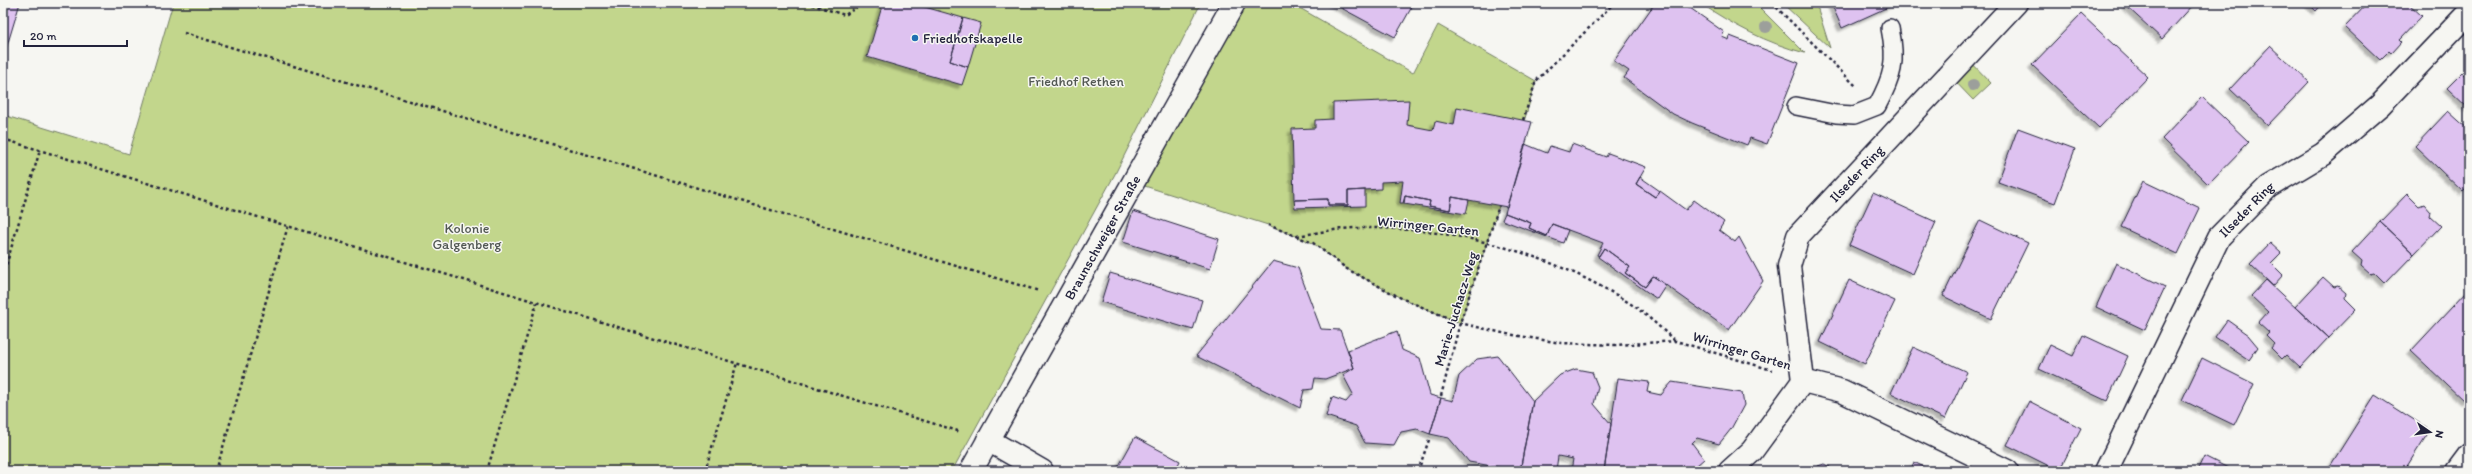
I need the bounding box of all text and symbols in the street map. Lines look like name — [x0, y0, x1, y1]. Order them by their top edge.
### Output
scale bar — [24, 22, 127, 48]
text: 20 m — [30, 29, 57, 43]
place label: Friedhofskapelle — [923, 30, 1023, 47]
marker: Friedhofskapelle — [910, 33, 920, 43]
park label: Friedhof Rethen — [1028, 73, 1124, 90]
street label: Ilseder Ring — [1826, 141, 1888, 206]
street label: Braunschweiger Straße — [1060, 172, 1144, 303]
street label: Ilseder Ring — [2215, 177, 2277, 241]
street label: Wirringer Garten — [1376, 212, 1480, 240]
park label: Kolonie Galgenberg — [432, 220, 502, 253]
street label: Marie-Juchacz-Weg — [1430, 249, 1482, 368]
street label: Wirringer Garten — [1691, 328, 1794, 374]
north arrow — [2410, 412, 2450, 452]
text: N — [2432, 429, 2446, 439]

